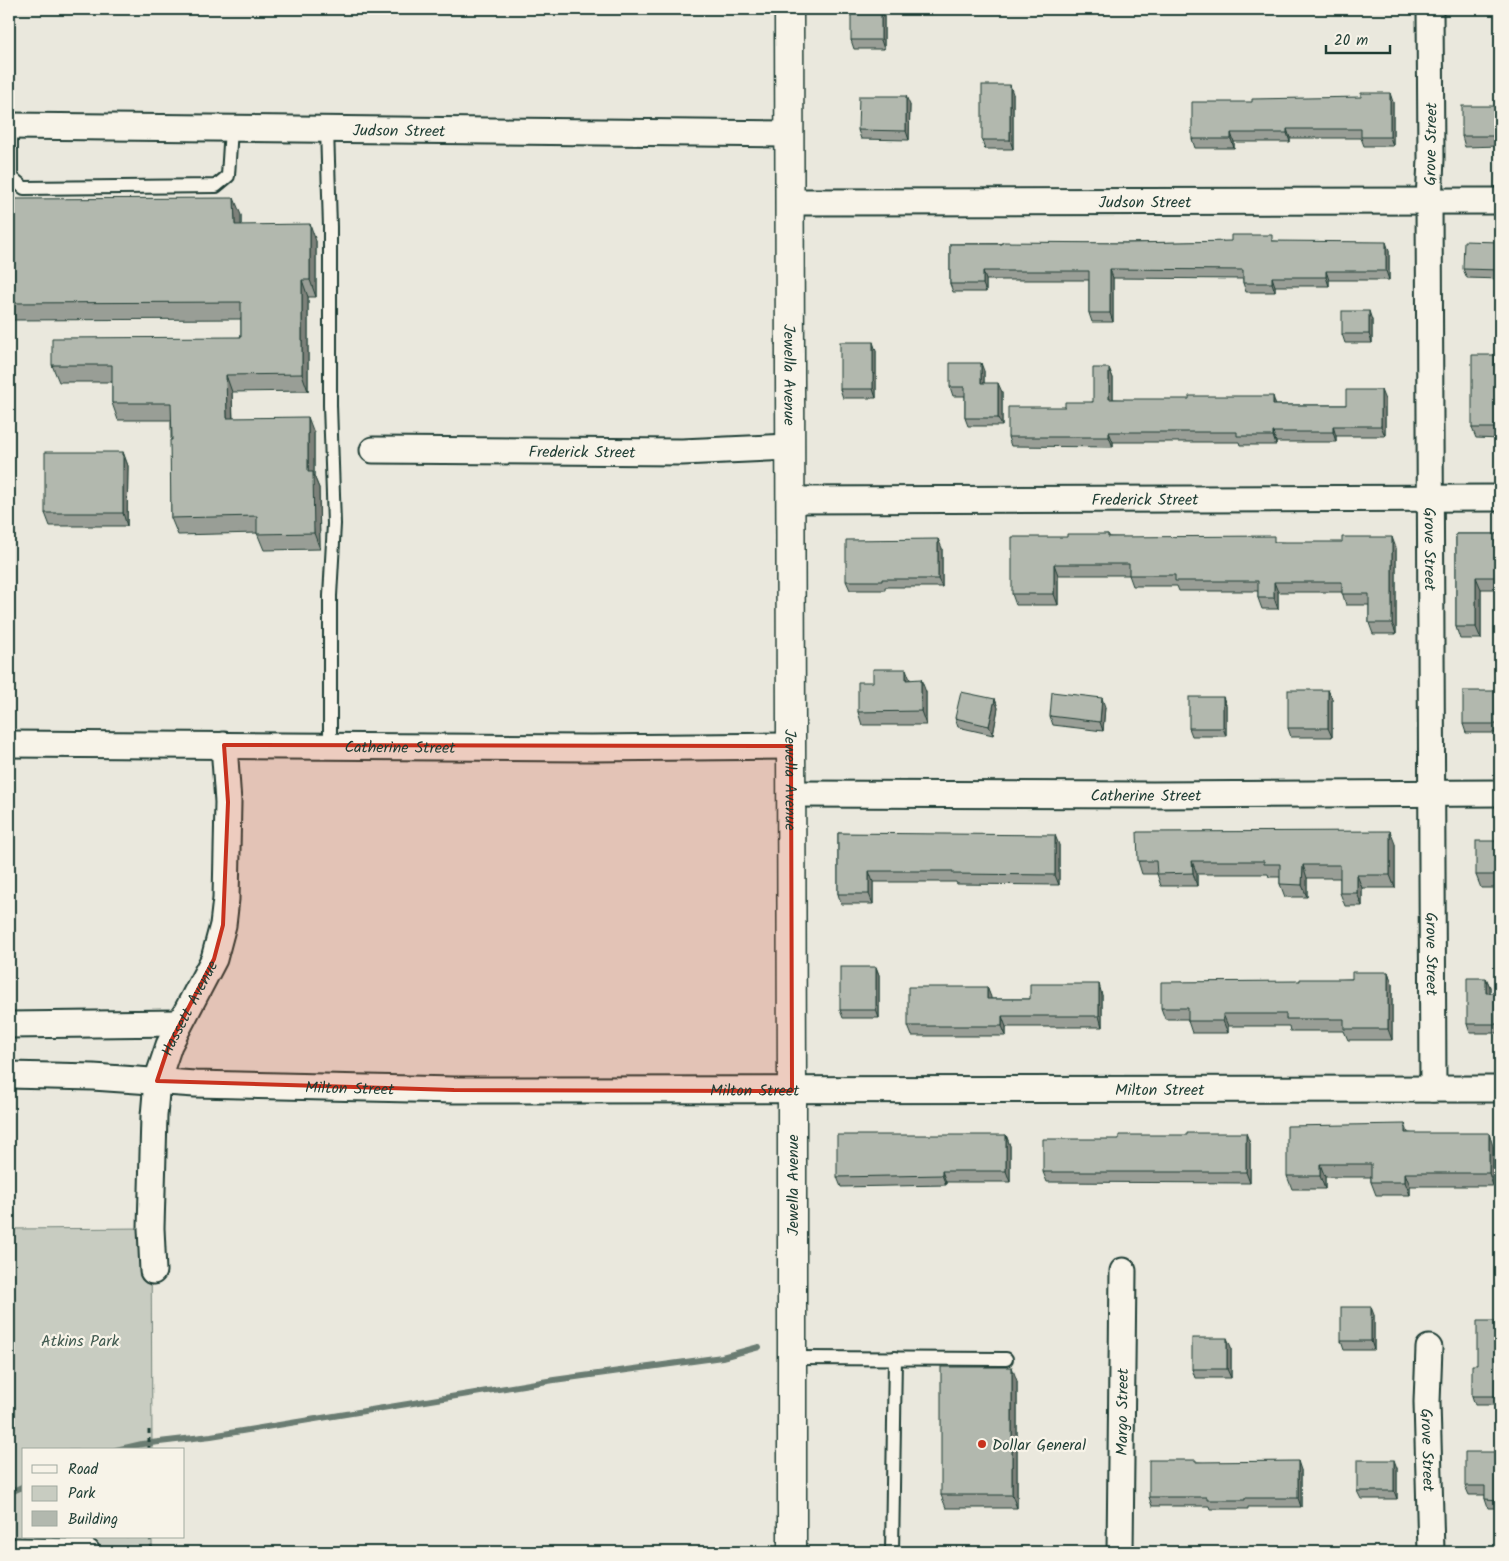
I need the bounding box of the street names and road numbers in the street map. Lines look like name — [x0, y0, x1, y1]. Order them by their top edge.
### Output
street label: Grove Street — [1418, 101, 1445, 186]
street label: Judson Street — [352, 119, 446, 144]
street label: Judson Street — [1099, 190, 1192, 216]
street label: Jewella Avenue — [776, 324, 801, 426]
street label: Frederick Street — [528, 440, 636, 466]
street label: Frederick Street — [1092, 488, 1199, 513]
street label: Grove Street — [1416, 507, 1442, 591]
street label: Jewella Avenue — [777, 729, 802, 831]
street label: Catherine Street — [344, 735, 456, 761]
street label: Catherine Street — [1090, 784, 1202, 809]
street label: Grove Street — [1418, 912, 1444, 996]
street label: Hassett Avenue — [155, 956, 225, 1060]
street label: Milton Street — [305, 1076, 395, 1103]
street label: Milton Street — [1115, 1078, 1205, 1103]
street label: Milton Street — [710, 1079, 800, 1104]
street label: Jewella Avenue — [781, 1134, 806, 1236]
street label: Margo Street — [1110, 1367, 1136, 1456]
street label: Grove Street — [1413, 1408, 1440, 1493]

